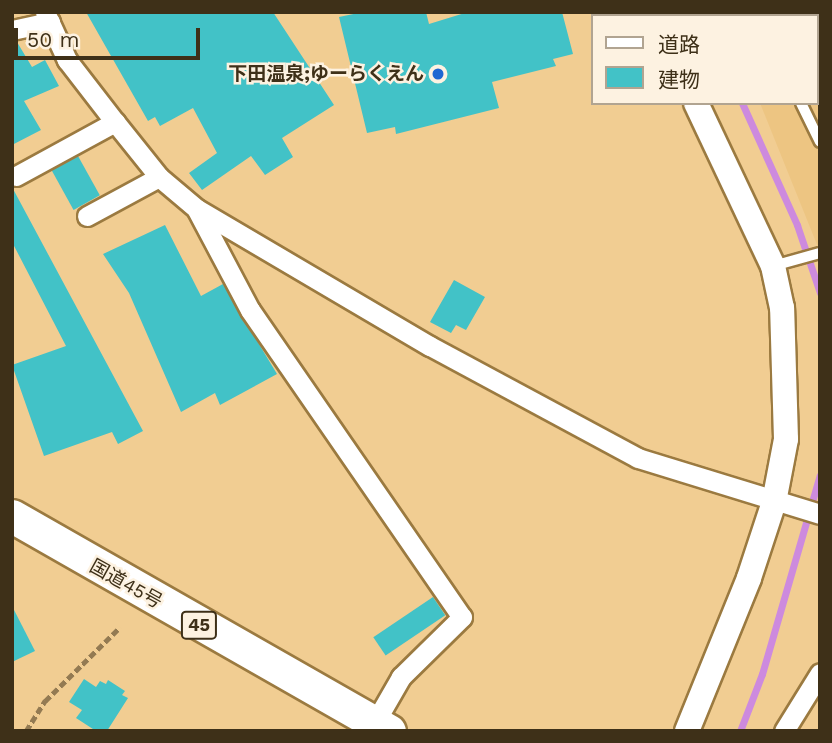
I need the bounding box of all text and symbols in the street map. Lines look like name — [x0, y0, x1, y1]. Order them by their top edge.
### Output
scale bar — [18, 14, 203, 58]
legend — [590, 14, 818, 105]
text: 50 m — [27, 27, 79, 52]
text: 道路 — [658, 32, 700, 57]
place label: 下田温泉;ゆーらくえん — [228, 63, 424, 85]
marker: 下田温泉;ゆーらくえん — [430, 66, 446, 82]
text: 建物 — [658, 67, 700, 92]
street label: 国道45号 — [86, 555, 166, 613]
road number: 45 — [180, 610, 218, 640]

